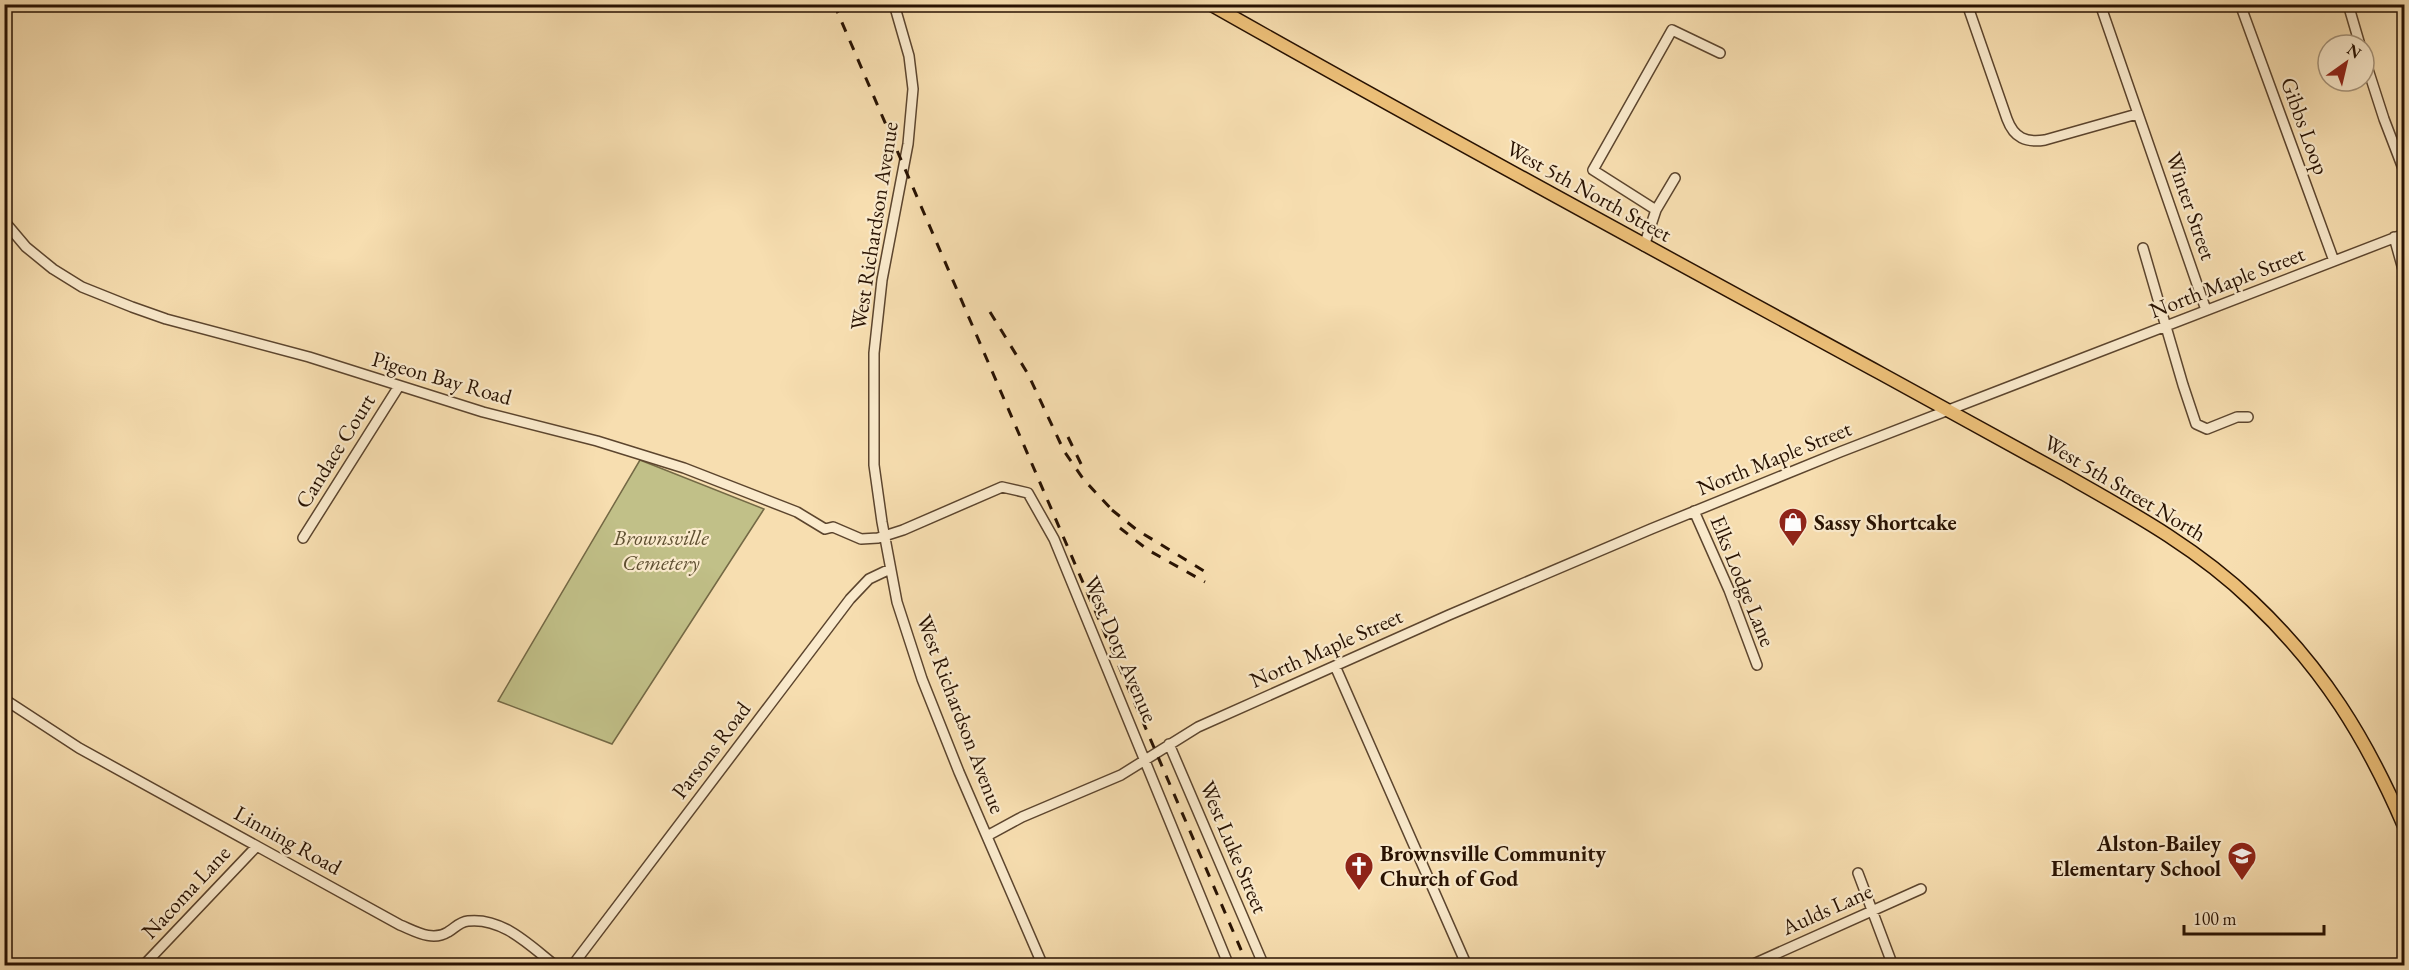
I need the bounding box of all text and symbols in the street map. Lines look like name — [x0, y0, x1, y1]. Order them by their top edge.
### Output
north arrow — [2316, 33, 2376, 93]
text: N — [2343, 39, 2365, 63]
street label: Gibbs Loop — [2274, 73, 2336, 179]
street label: West Richardson Avenue — [843, 119, 905, 332]
street label: West 5th North Street — [1501, 134, 1677, 249]
street label: Winter Street — [2159, 148, 2223, 264]
street label: North Maple Street — [2145, 239, 2309, 325]
street label: Pigeon Bay Road — [369, 344, 516, 412]
street label: Candace Court — [288, 388, 382, 514]
street label: North Maple Street — [1692, 414, 1856, 502]
street label: West 5th Street North — [2038, 428, 2212, 548]
shop icon: Sassy Shortcake — [1777, 506, 1809, 548]
place label: Sassy Shortcake — [1814, 508, 1957, 537]
street label: Elks Lodge Lane — [1704, 511, 1783, 651]
park label: Brownsville Cemetery — [612, 523, 709, 577]
street label: West Doty Avenue — [1077, 571, 1165, 727]
street label: North Maple Street — [1245, 601, 1407, 695]
street label: West Richardson Avenue — [910, 610, 1012, 818]
street label: Parsons Road — [665, 695, 758, 804]
street label: West Luke Street — [1193, 776, 1275, 918]
street label: Linning Road — [229, 799, 348, 882]
place label: Alston-Bailey Elementary School — [2051, 829, 2221, 883]
street label: Nacoma Lane — [135, 839, 237, 945]
place label: Brownsville Community Church of God — [1380, 839, 1606, 893]
school or university icon: Alston-Bailey Elementary School — [2226, 840, 2258, 882]
church icon: Brownsville Community Church of God — [1343, 850, 1375, 892]
street label: Aulds Lane — [1776, 876, 1877, 942]
scale bar — [2184, 898, 2324, 936]
text: 100 m — [2193, 907, 2237, 930]

